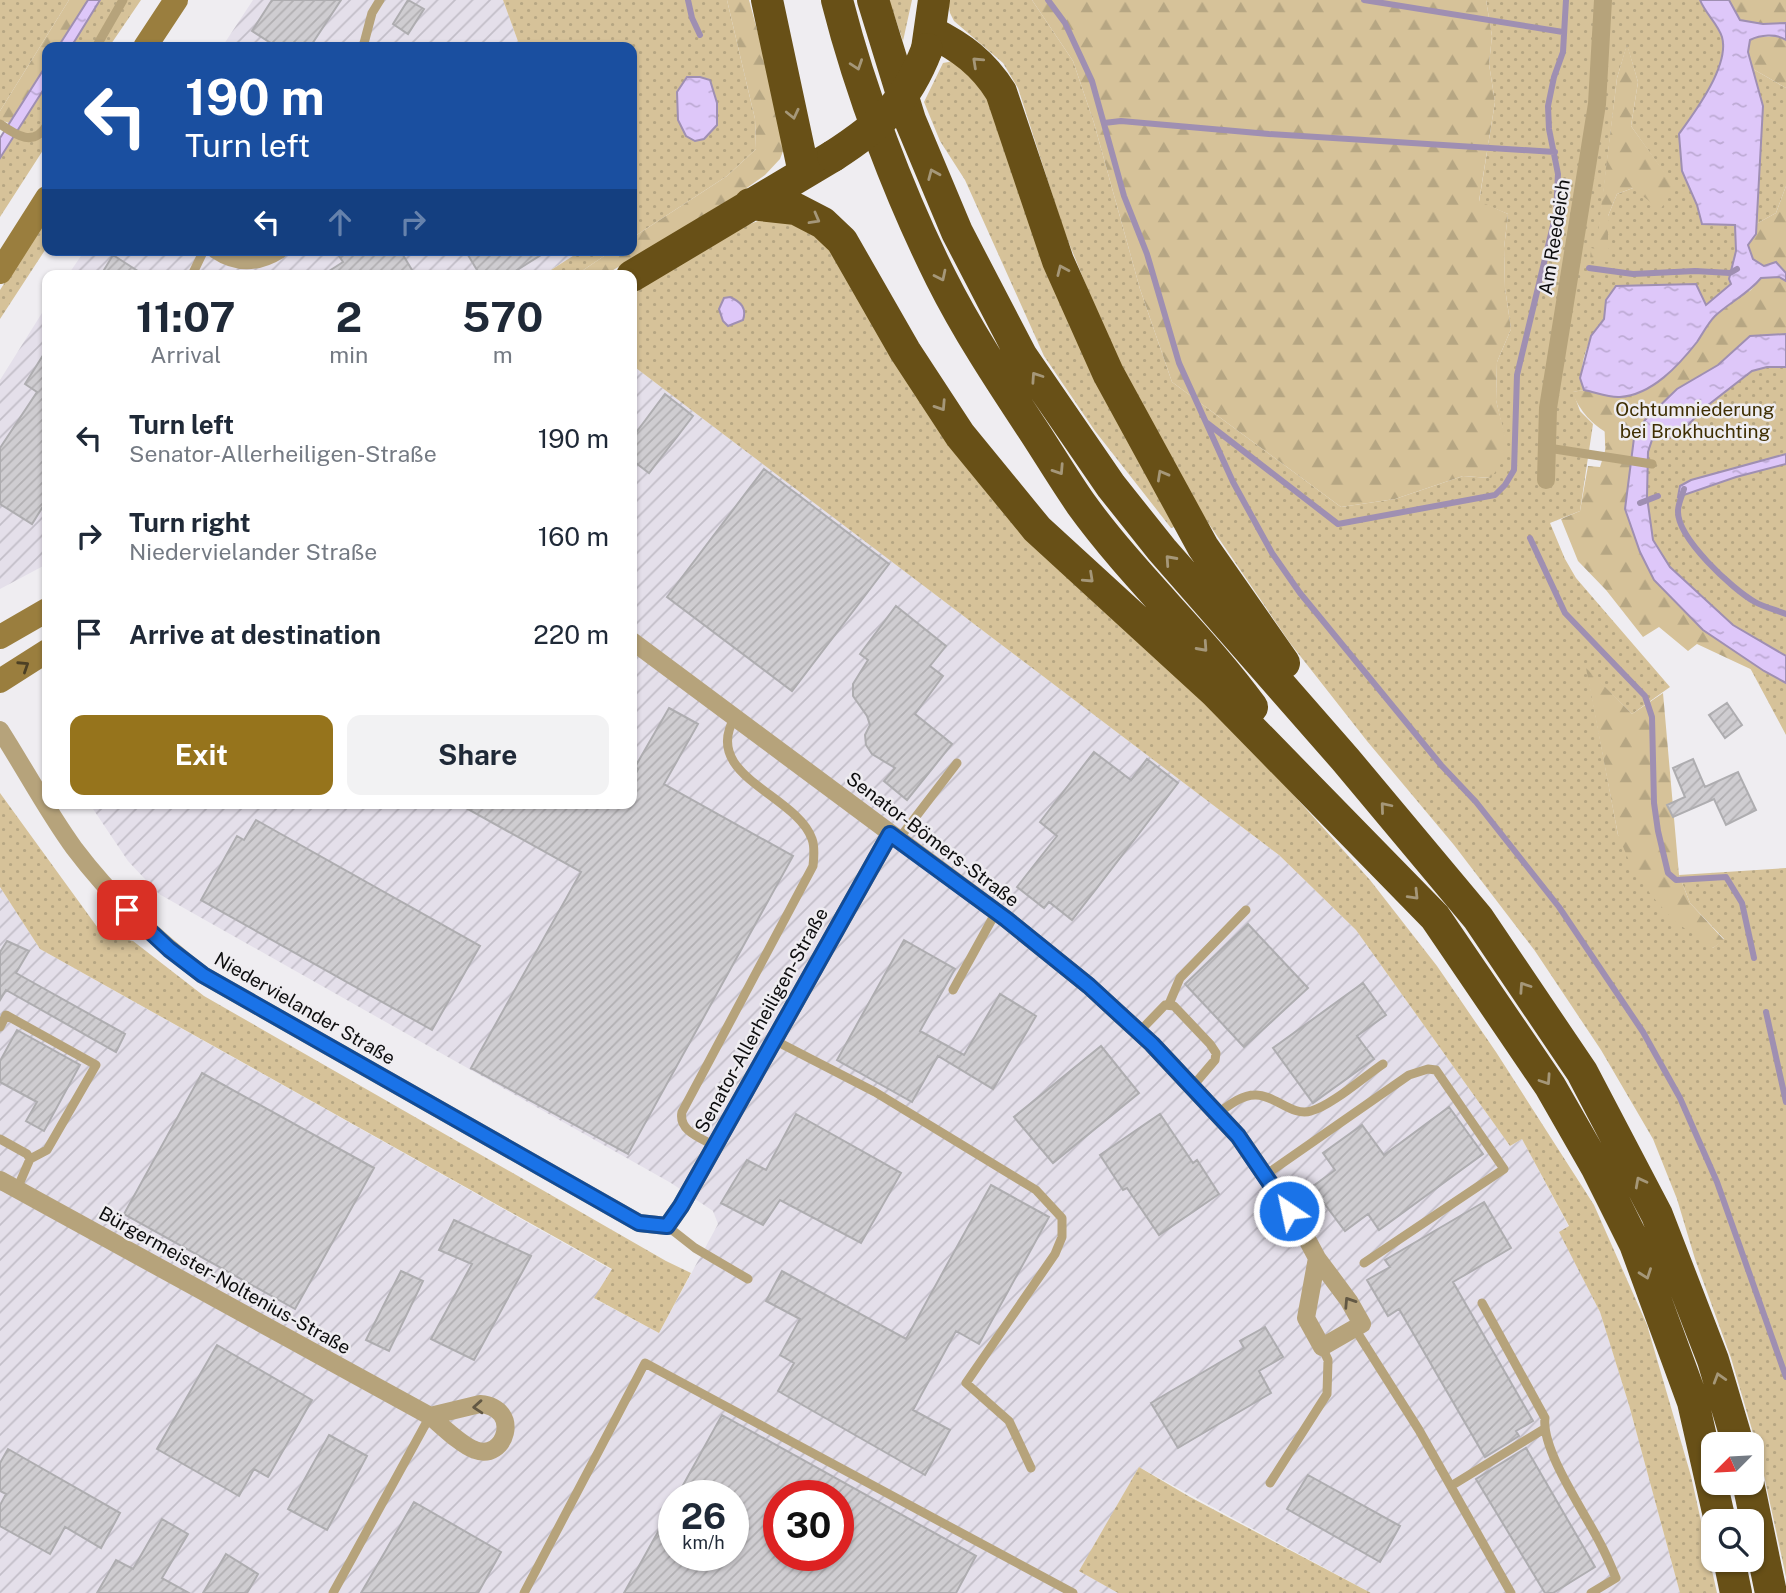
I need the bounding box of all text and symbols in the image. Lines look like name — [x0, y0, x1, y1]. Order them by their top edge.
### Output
one-way arrow — [972, 57, 985, 70]
one-way arrow — [849, 59, 863, 71]
text: 190 m — [185, 68, 325, 126]
icon: left — [70, 70, 161, 161]
one-way arrow — [784, 108, 799, 120]
text: Turn left — [185, 127, 310, 164]
one-way arrow — [927, 169, 941, 181]
street label: Am Reedeich — [1534, 178, 1574, 296]
icon: left — [248, 203, 286, 241]
icon: ahead — [321, 203, 359, 241]
icon: right — [394, 203, 432, 241]
one-way arrow — [808, 211, 820, 224]
one-way arrow — [1056, 265, 1070, 278]
one-way arrow — [932, 269, 946, 282]
text: 11:07 — [136, 292, 236, 341]
text: 2 — [335, 292, 362, 341]
text: 570 — [462, 292, 543, 341]
text: Arrival — [150, 341, 221, 368]
text: min — [329, 341, 368, 368]
text: m — [493, 341, 513, 368]
one-way arrow — [1031, 371, 1044, 384]
one-way arrow — [932, 398, 945, 411]
park label: Ochtumniederung bei Brokhuchting — [1615, 398, 1775, 442]
text: Turn left — [129, 409, 234, 440]
icon: left — [70, 419, 108, 457]
text: 190 m — [538, 423, 609, 454]
text: Senator-Allerheiligen-Straße — [129, 440, 437, 467]
one-way arrow — [1051, 463, 1064, 476]
one-way arrow — [1157, 469, 1170, 482]
text: Turn right — [129, 507, 251, 538]
icon: right — [70, 517, 108, 555]
text: 160 m — [538, 521, 609, 552]
text: Niedervielander Straße — [129, 538, 377, 565]
one-way arrow — [1166, 555, 1178, 568]
one-way arrow — [1081, 569, 1094, 582]
icon: arrive — [70, 615, 108, 653]
text: Arrive at destination — [129, 619, 381, 650]
text: 220 m — [533, 619, 609, 650]
one-way arrow — [1194, 639, 1207, 652]
one-way arrow — [16, 662, 29, 675]
button: Exit — [70, 715, 333, 795]
button: Share — [347, 715, 609, 795]
street label: Senator-Bömers-Straße — [842, 767, 1024, 911]
one-way arrow — [1381, 802, 1393, 815]
pin — [97, 880, 157, 940]
one-way arrow — [1405, 887, 1418, 900]
icon: arrive — [108, 891, 146, 929]
street label: Senator-Allerheiligen-Straße — [690, 904, 832, 1136]
street label: Niedervielander Straße — [211, 947, 399, 1069]
one-way arrow — [1520, 982, 1532, 995]
one-way arrow — [1538, 1072, 1551, 1085]
position arrow — [1252, 1174, 1326, 1248]
one-way arrow — [1635, 1177, 1648, 1189]
street label: Bürgermeister-Noltenius-Straße — [95, 1201, 355, 1359]
one-way arrow — [1638, 1268, 1652, 1280]
one-way arrow — [1344, 1297, 1357, 1310]
one-way arrow — [1712, 1373, 1727, 1385]
one-way arrow — [472, 1399, 483, 1414]
north arrow — [1701, 1432, 1764, 1494]
map controls — [1701, 1432, 1764, 1572]
speed limit sign: 30 — [763, 1480, 854, 1571]
text: 26 — [681, 1496, 726, 1537]
button: search — [1701, 1509, 1764, 1572]
text: km/h — [682, 1532, 725, 1553]

